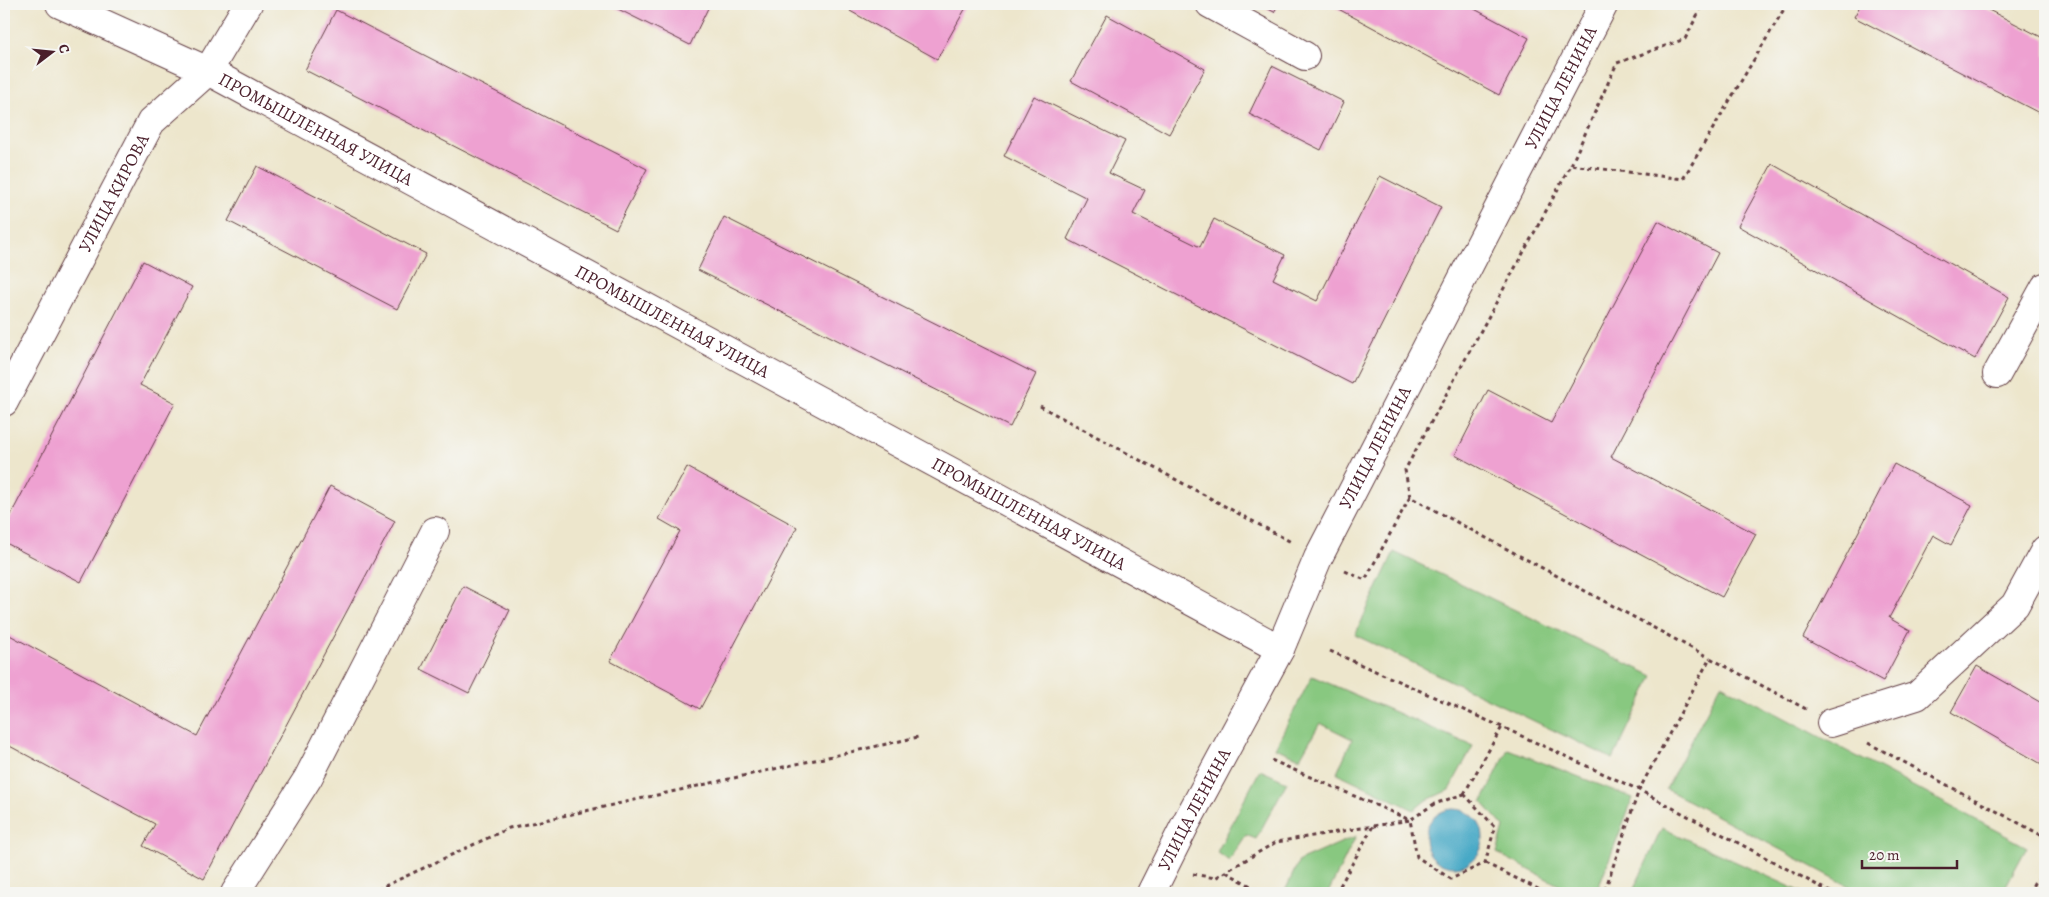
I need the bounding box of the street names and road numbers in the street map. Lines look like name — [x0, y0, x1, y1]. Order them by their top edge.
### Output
street label: УЛИЦА ЛЕНИНА — [1519, 22, 1603, 153]
street label: ПРОМЫШЛЕННАЯ УЛИЦА — [214, 67, 418, 192]
street label: УЛИЦА КИРОВА — [73, 129, 155, 256]
street label: ПРОМЫШЛЕННАЯ УЛИЦА — [571, 259, 774, 384]
street label: УЛИЦА ЛЕНИНА — [1333, 381, 1417, 513]
street label: ПРОМЫШЛЕННАЯ УЛИЦА — [927, 451, 1131, 576]
street label: УЛИЦА ЛЕНИНА — [1152, 744, 1236, 875]

